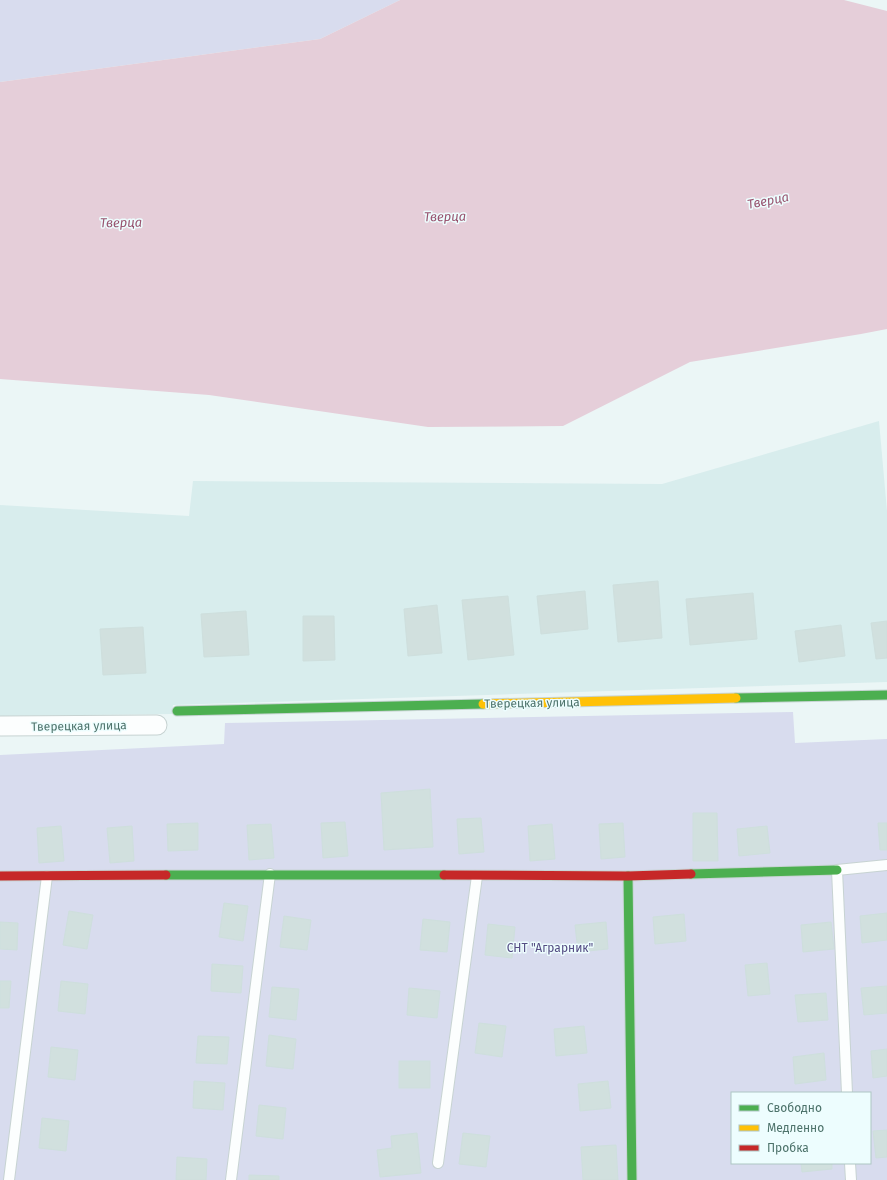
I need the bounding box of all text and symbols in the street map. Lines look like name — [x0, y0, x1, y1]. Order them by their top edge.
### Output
water label: Тверца — [746, 189, 790, 212]
water label: Тверца — [424, 209, 466, 224]
water label: Тверца — [100, 215, 142, 230]
street label: Тверецкая улица — [484, 695, 580, 711]
street label: Тверецкая улица — [31, 718, 127, 734]
park label: СНТ "Аграрник" — [507, 941, 594, 955]
legend — [731, 1092, 871, 1164]
text: Свободно — [767, 1101, 822, 1115]
text: Медленно — [767, 1121, 824, 1135]
text: Пробка — [767, 1141, 809, 1155]

